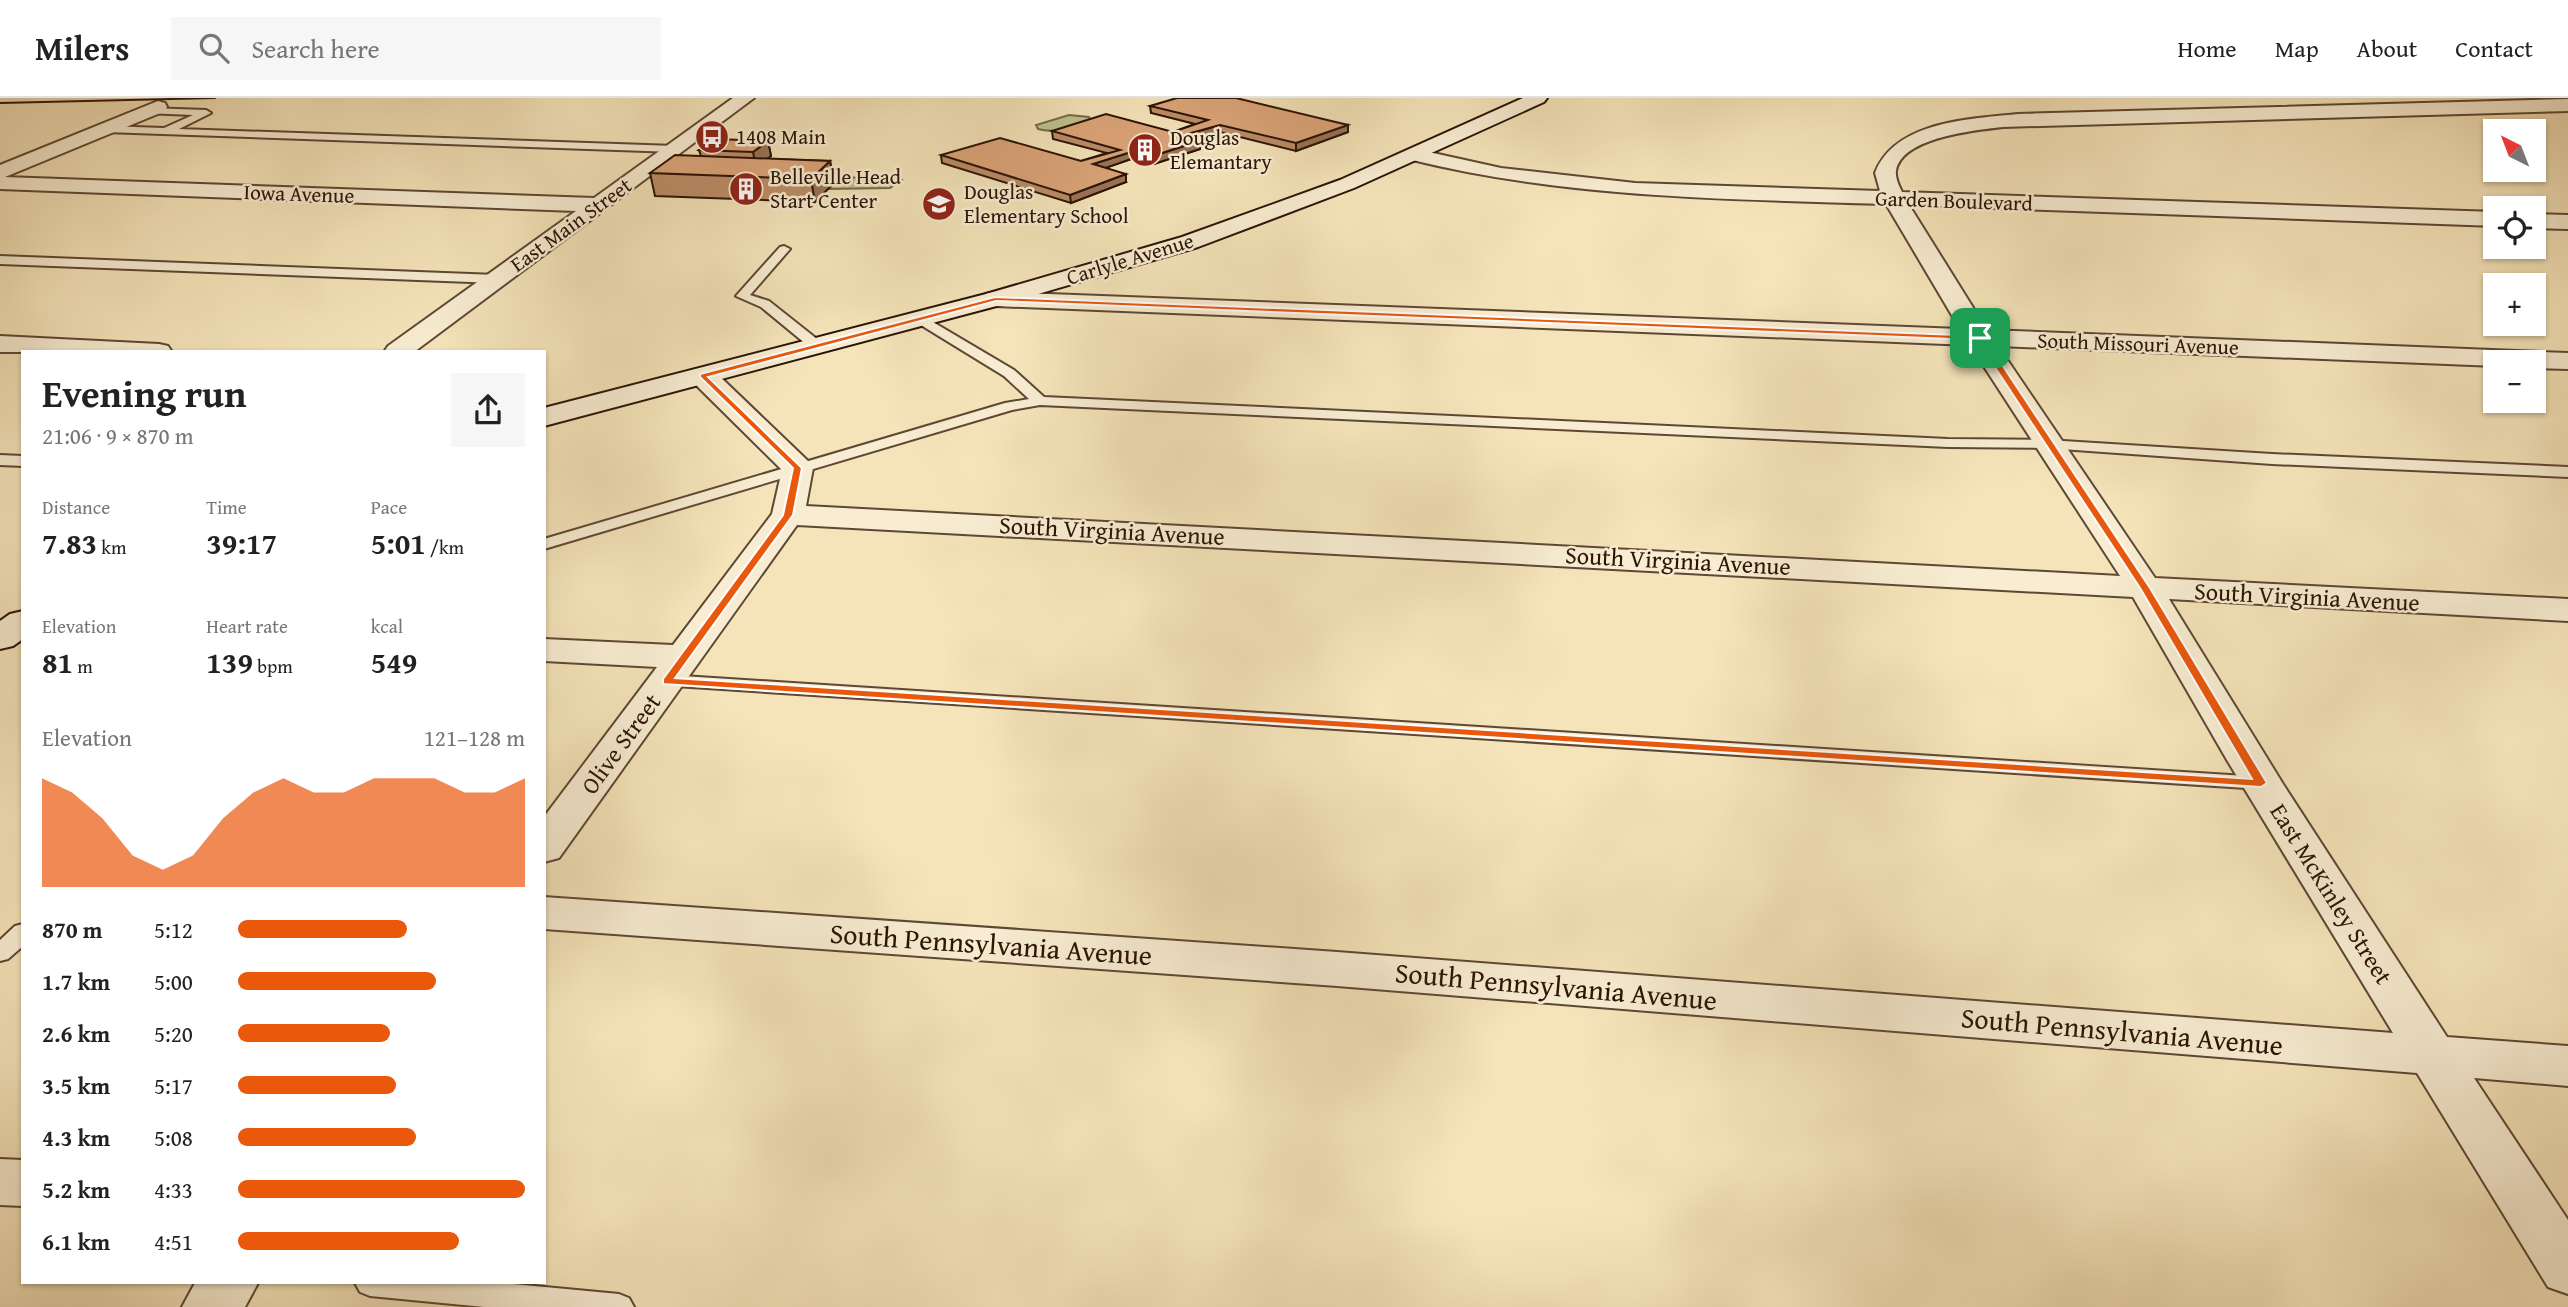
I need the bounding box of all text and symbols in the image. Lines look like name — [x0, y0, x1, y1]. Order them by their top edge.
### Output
search box — [171, 17, 661, 80]
text: Milers — [35, 24, 129, 72]
icon: search — [195, 29, 233, 67]
text: Search here — [251, 29, 380, 68]
text: Home — [2178, 31, 2237, 66]
text: Map — [2275, 31, 2319, 66]
text: About — [2357, 31, 2417, 66]
text: Contact — [2455, 31, 2533, 66]
bus stop icon: 1408 Main — [693, 118, 731, 156]
north arrow — [2483, 119, 2546, 182]
map controls — [2483, 119, 2546, 413]
place label: 1408 Main — [736, 121, 826, 152]
place label: Douglas Elemantary — [1170, 122, 1272, 177]
building icon: Douglas Elemantary — [1126, 131, 1164, 169]
place label: Belleville Head Start Center — [770, 161, 902, 216]
street label: East Main Street — [504, 170, 638, 279]
building icon: Belleville Head Start Center — [727, 170, 765, 208]
street label: Iowa Avenue — [243, 176, 355, 211]
place label: Douglas Elementary School — [964, 176, 1129, 231]
street label: Garden Boulevard — [1875, 182, 2034, 219]
school or university icon: Douglas Elementary School — [920, 185, 958, 223]
button: locate — [2483, 196, 2546, 259]
street label: Carlyle Avenue — [1063, 224, 1197, 293]
button: + — [2483, 273, 2546, 336]
pin — [1950, 308, 2010, 368]
icon: arrive — [1961, 319, 1999, 357]
street label: South Missouri Avenue — [2037, 324, 2240, 363]
button: − — [2483, 350, 2546, 413]
text: Evening run — [42, 365, 246, 421]
button: share — [451, 373, 525, 447]
text: 21:06 · 9 × 870 m — [42, 419, 194, 452]
text: Distance — [42, 493, 110, 521]
text: Time — [206, 493, 247, 521]
text: Pace — [371, 493, 407, 521]
street label: South Virginia Avenue — [998, 507, 1226, 554]
text: 7.83 — [42, 521, 97, 565]
text: 39:17 — [206, 521, 277, 565]
text: 5:01 — [371, 521, 426, 565]
text: km — [97, 533, 126, 561]
text: /km — [426, 533, 464, 561]
street label: South Virginia Avenue — [1564, 537, 1792, 584]
street label: South Virginia Avenue — [2193, 573, 2421, 620]
text: Elevation — [42, 612, 116, 640]
text: Heart rate — [206, 612, 288, 640]
text: kcal — [371, 612, 403, 640]
text: 81 — [42, 640, 73, 684]
text: 139 — [206, 640, 253, 684]
text: 549 — [371, 640, 417, 684]
text: m — [73, 652, 93, 680]
text: bpm — [253, 652, 293, 680]
street label: Olive Street — [572, 686, 669, 801]
text: Elevation — [42, 721, 132, 754]
text: 121–128 m — [424, 721, 525, 754]
street label: East McKinley Street — [2262, 796, 2402, 991]
street label: South Pennsylvania Avenue — [828, 912, 1154, 975]
text: 870 m — [42, 913, 103, 946]
text: 5:12 — [154, 913, 193, 946]
street label: South Pennsylvania Avenue — [1393, 951, 1719, 1020]
text: 1.7 km — [42, 965, 110, 998]
text: 5:00 — [154, 965, 193, 998]
street label: South Pennsylvania Avenue — [1959, 996, 2285, 1065]
text: 2.6 km — [42, 1017, 110, 1050]
text: 5:20 — [154, 1017, 193, 1050]
text: 3.5 km — [42, 1069, 110, 1102]
text: 5:17 — [154, 1069, 193, 1102]
text: 4.3 km — [42, 1121, 110, 1154]
text: 5:08 — [154, 1121, 193, 1154]
text: 5.2 km — [42, 1173, 110, 1206]
text: 4:33 — [154, 1173, 193, 1206]
text: 6.1 km — [42, 1225, 110, 1258]
text: 4:51 — [154, 1225, 193, 1258]

